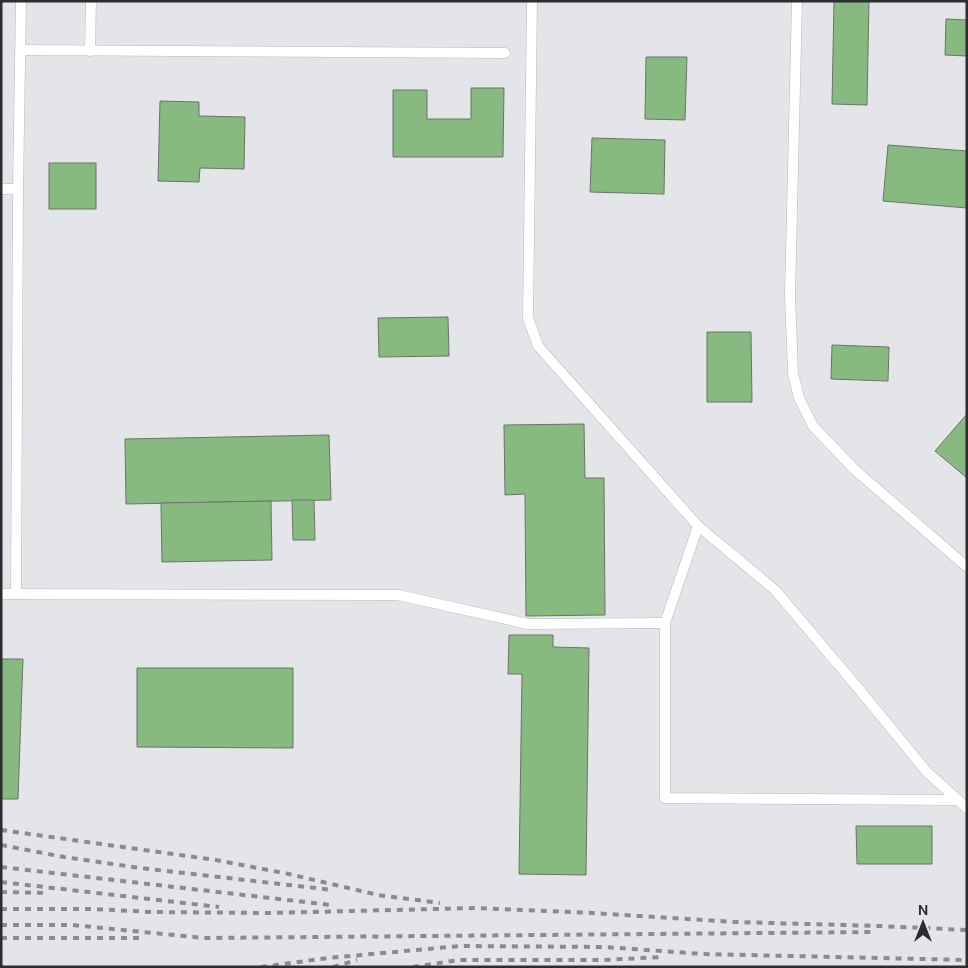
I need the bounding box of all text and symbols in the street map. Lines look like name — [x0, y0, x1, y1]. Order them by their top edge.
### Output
north arrow — [898, 898, 948, 948]
text: N — [918, 901, 928, 919]

